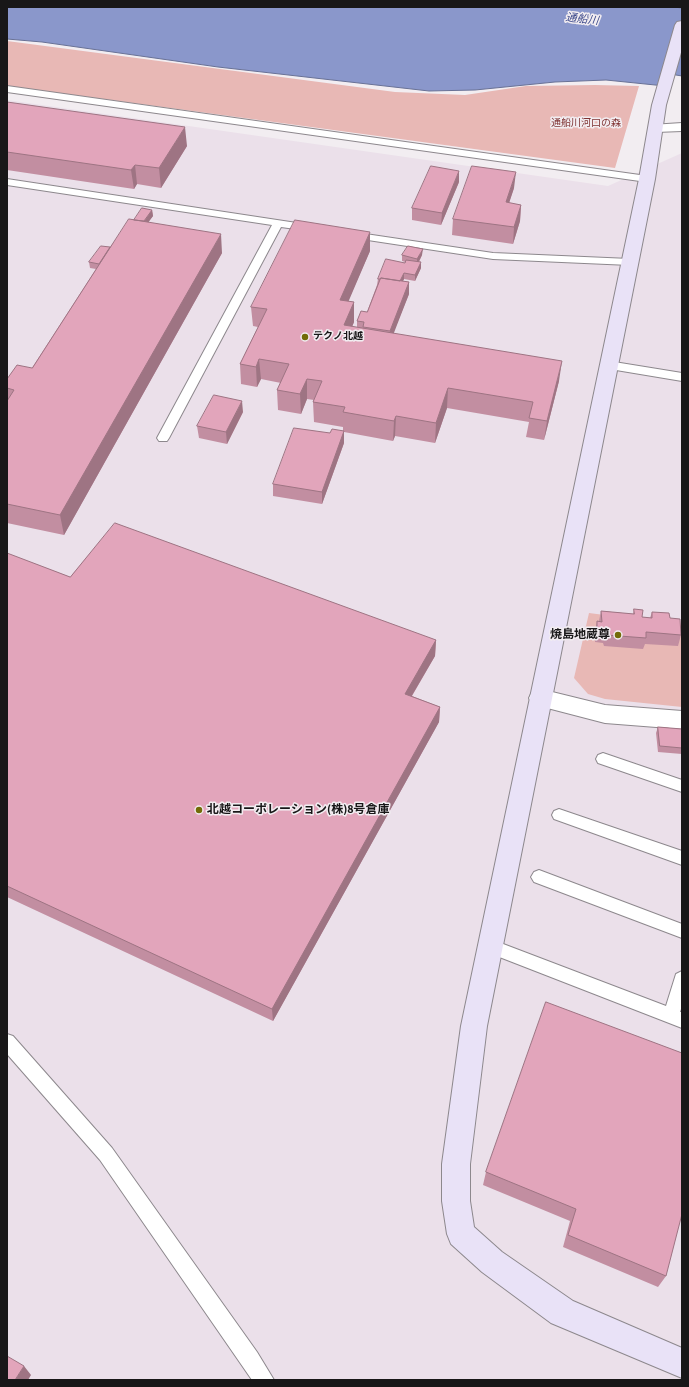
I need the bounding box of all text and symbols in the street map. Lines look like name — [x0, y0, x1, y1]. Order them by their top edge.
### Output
water label: 通船川 — [565, 11, 599, 29]
park label: 通船川河口の森 — [551, 118, 621, 130]
place label: テクノ北越 — [313, 331, 363, 343]
marker: テクノ北越 — [300, 332, 310, 342]
place label: 焼島地蔵尊 — [550, 628, 610, 642]
marker: 焼島地蔵尊 — [613, 630, 623, 640]
place label: 北越コーポレーション(株)8号倉庫 — [207, 803, 390, 817]
marker: 北越コーポレーション(株)8号倉庫 — [194, 805, 204, 815]

